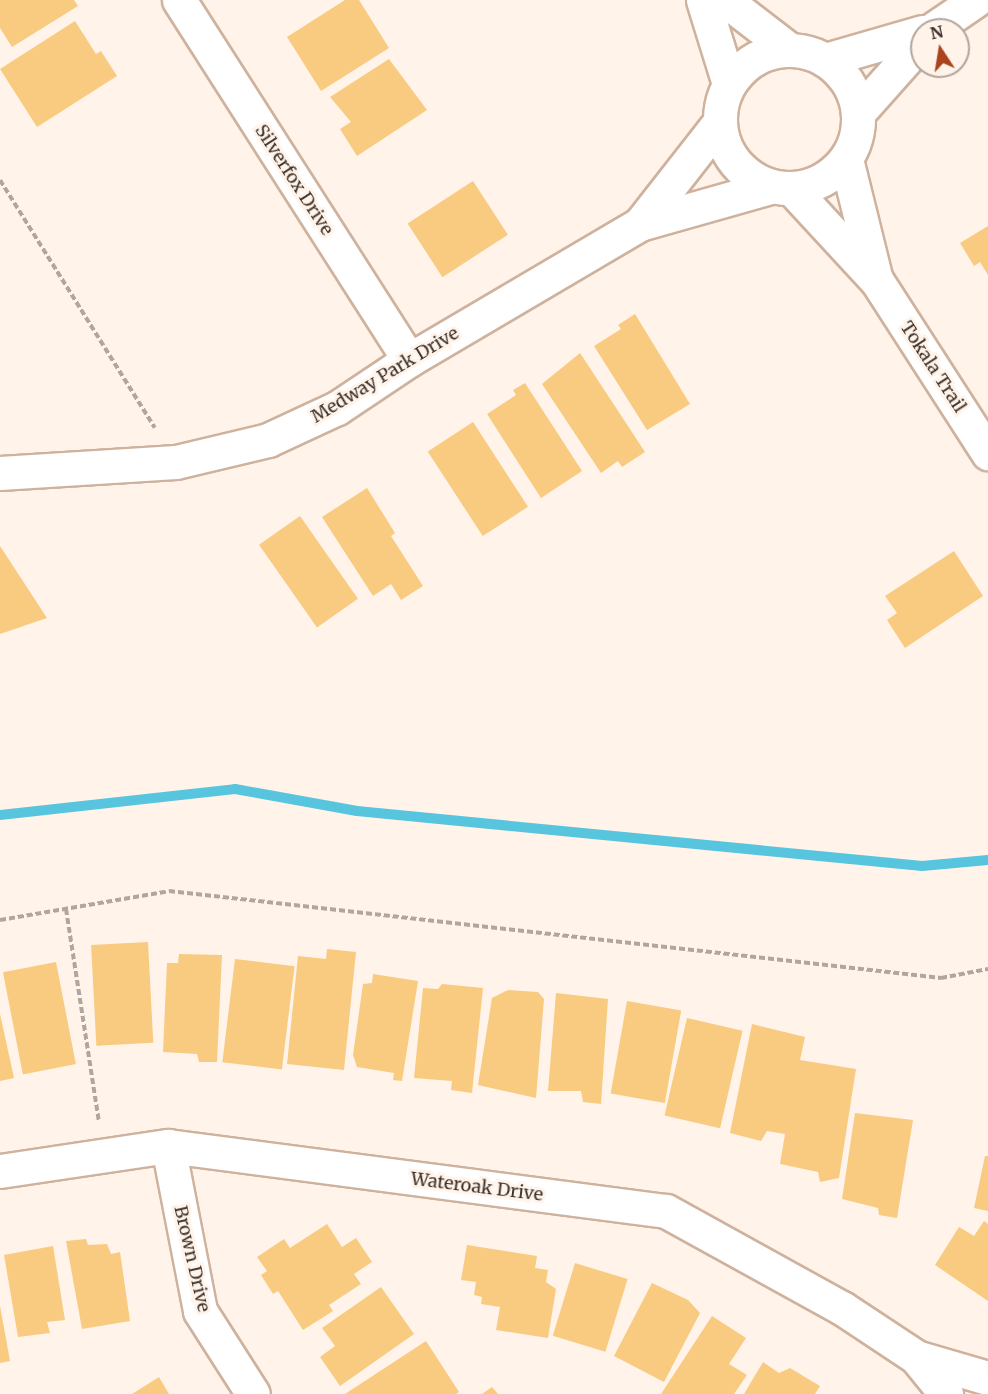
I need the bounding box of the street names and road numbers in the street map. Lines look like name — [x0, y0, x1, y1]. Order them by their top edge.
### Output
street label: Silverfox Drive — [250, 121, 338, 239]
street label: Tokala Trail — [896, 317, 970, 417]
street label: Medway Park Drive — [307, 322, 463, 428]
street label: Wateroak Drive — [410, 1168, 544, 1206]
street label: Brown Drive — [169, 1204, 215, 1314]

